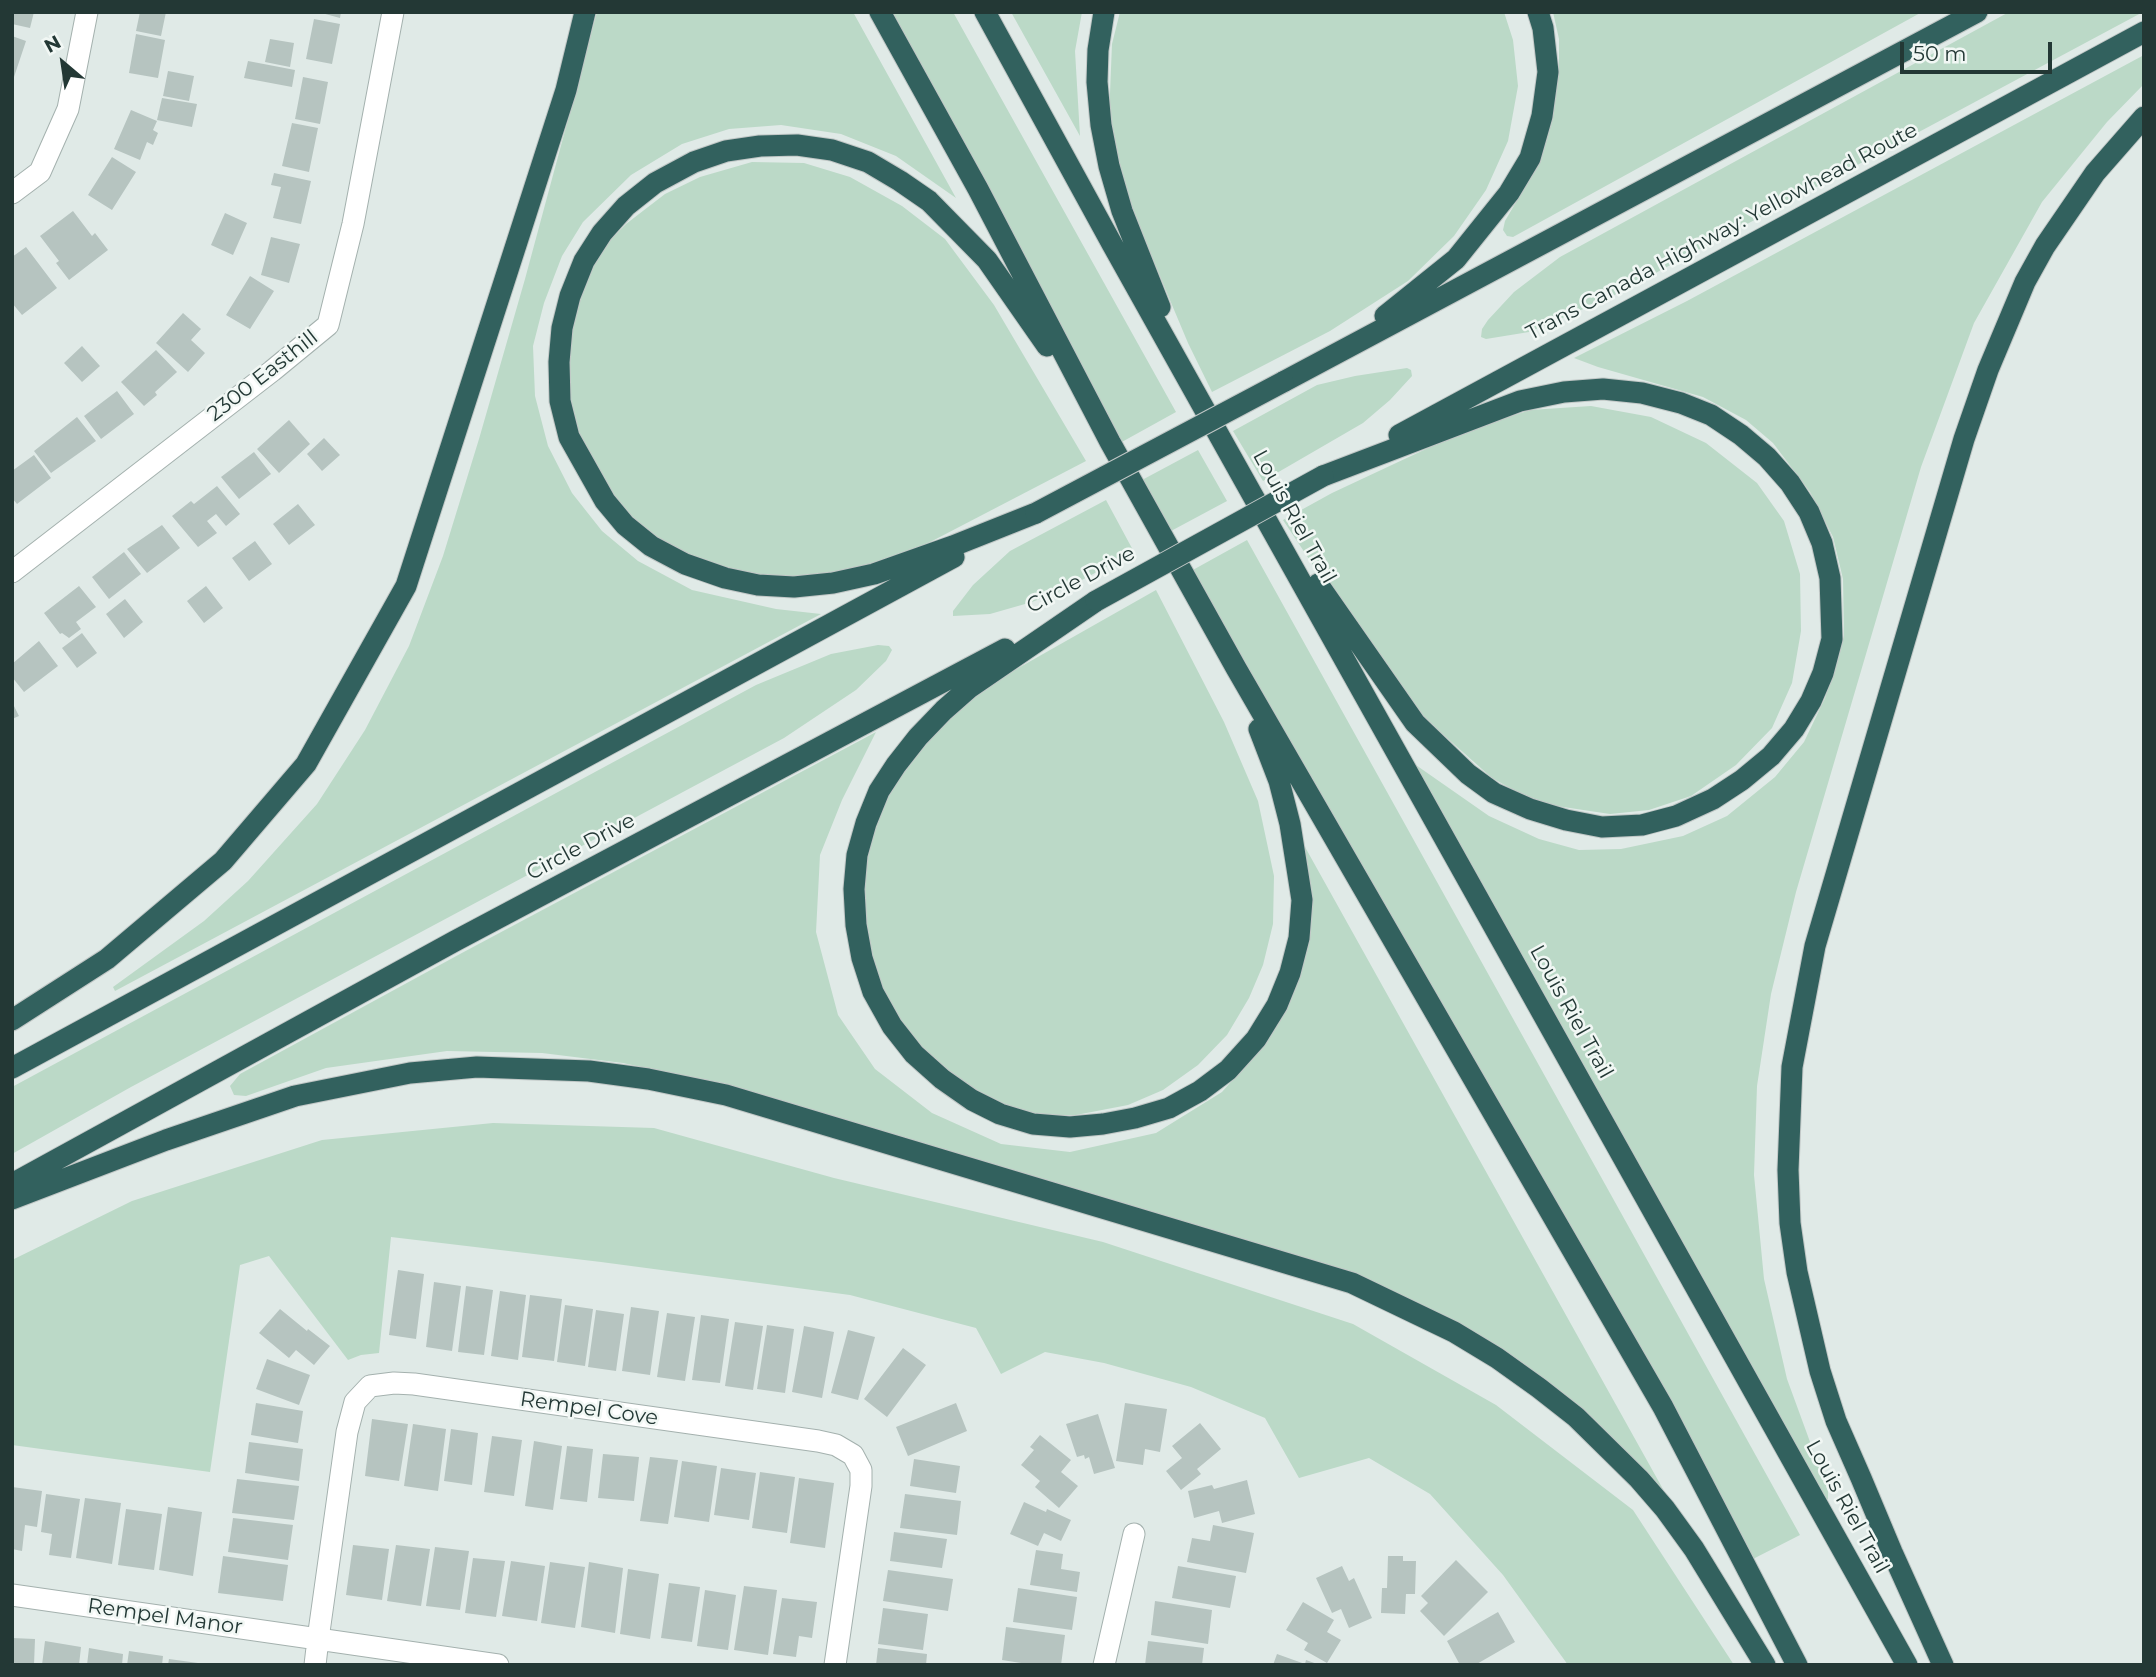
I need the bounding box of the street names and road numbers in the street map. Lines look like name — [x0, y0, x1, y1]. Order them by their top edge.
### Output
street label: Trans Canada Highway: Yellowhead Route — [1522, 118, 1922, 346]
street label: 2300 Easthill — [203, 325, 323, 427]
street label: Louis Riel Trail — [1247, 446, 1341, 588]
street label: Circle Drive — [1022, 541, 1140, 619]
street label: Circle Drive — [522, 808, 640, 886]
street label: Louis Riel Trail — [1524, 941, 1618, 1083]
street label: Rempel Cove — [518, 1387, 660, 1431]
street label: Louis Riel Trail — [1800, 1436, 1894, 1578]
street label: Rempel Manor — [86, 1594, 244, 1640]

